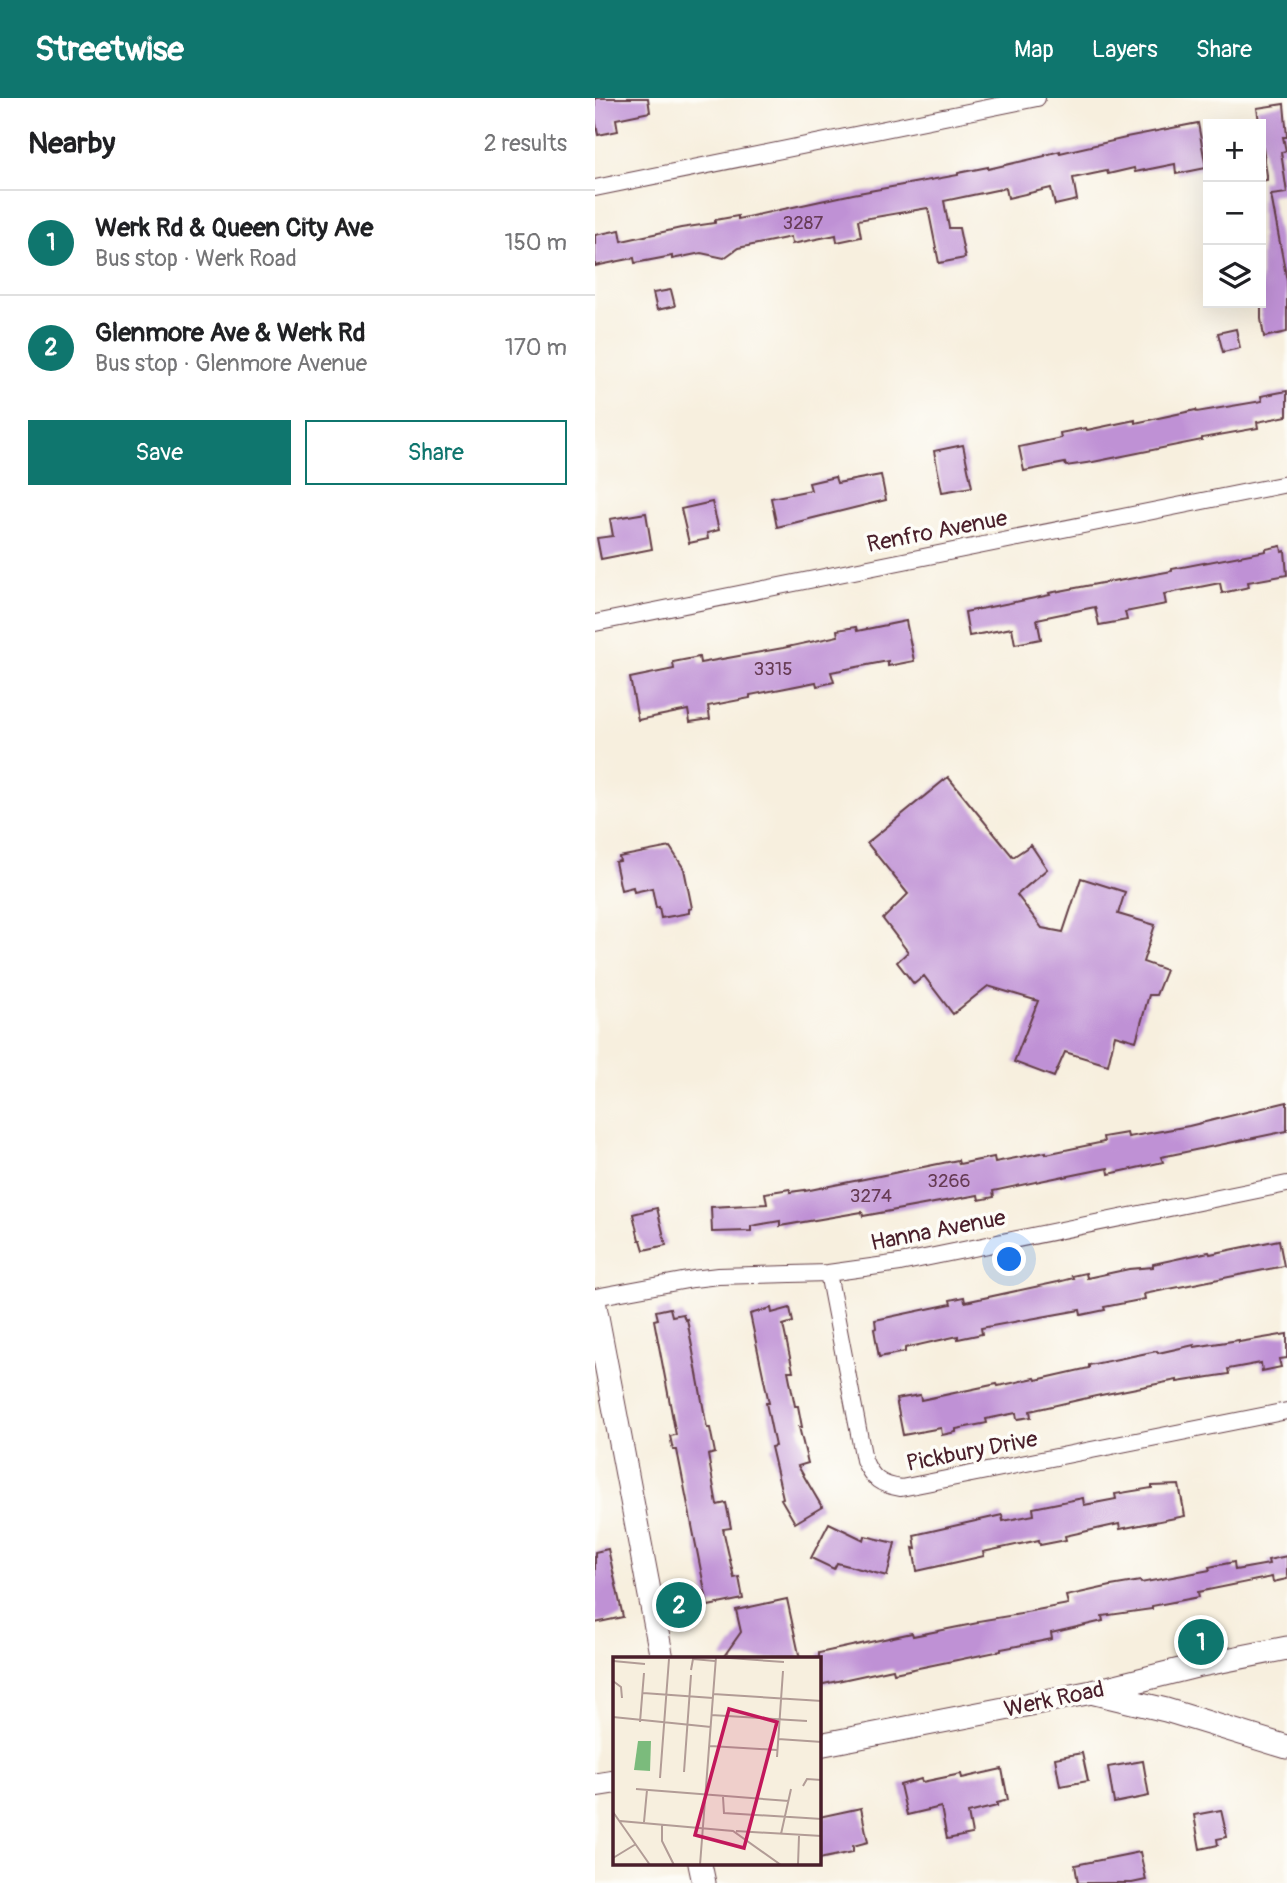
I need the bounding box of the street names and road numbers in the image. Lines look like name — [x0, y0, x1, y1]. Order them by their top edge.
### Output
street label: Renfro Avenue — [864, 503, 1010, 559]
street label: Hanna Avenue — [868, 1203, 1009, 1257]
street label: Pickbury Drive — [904, 1424, 1041, 1478]
street label: Werk Road — [1001, 1674, 1107, 1724]

